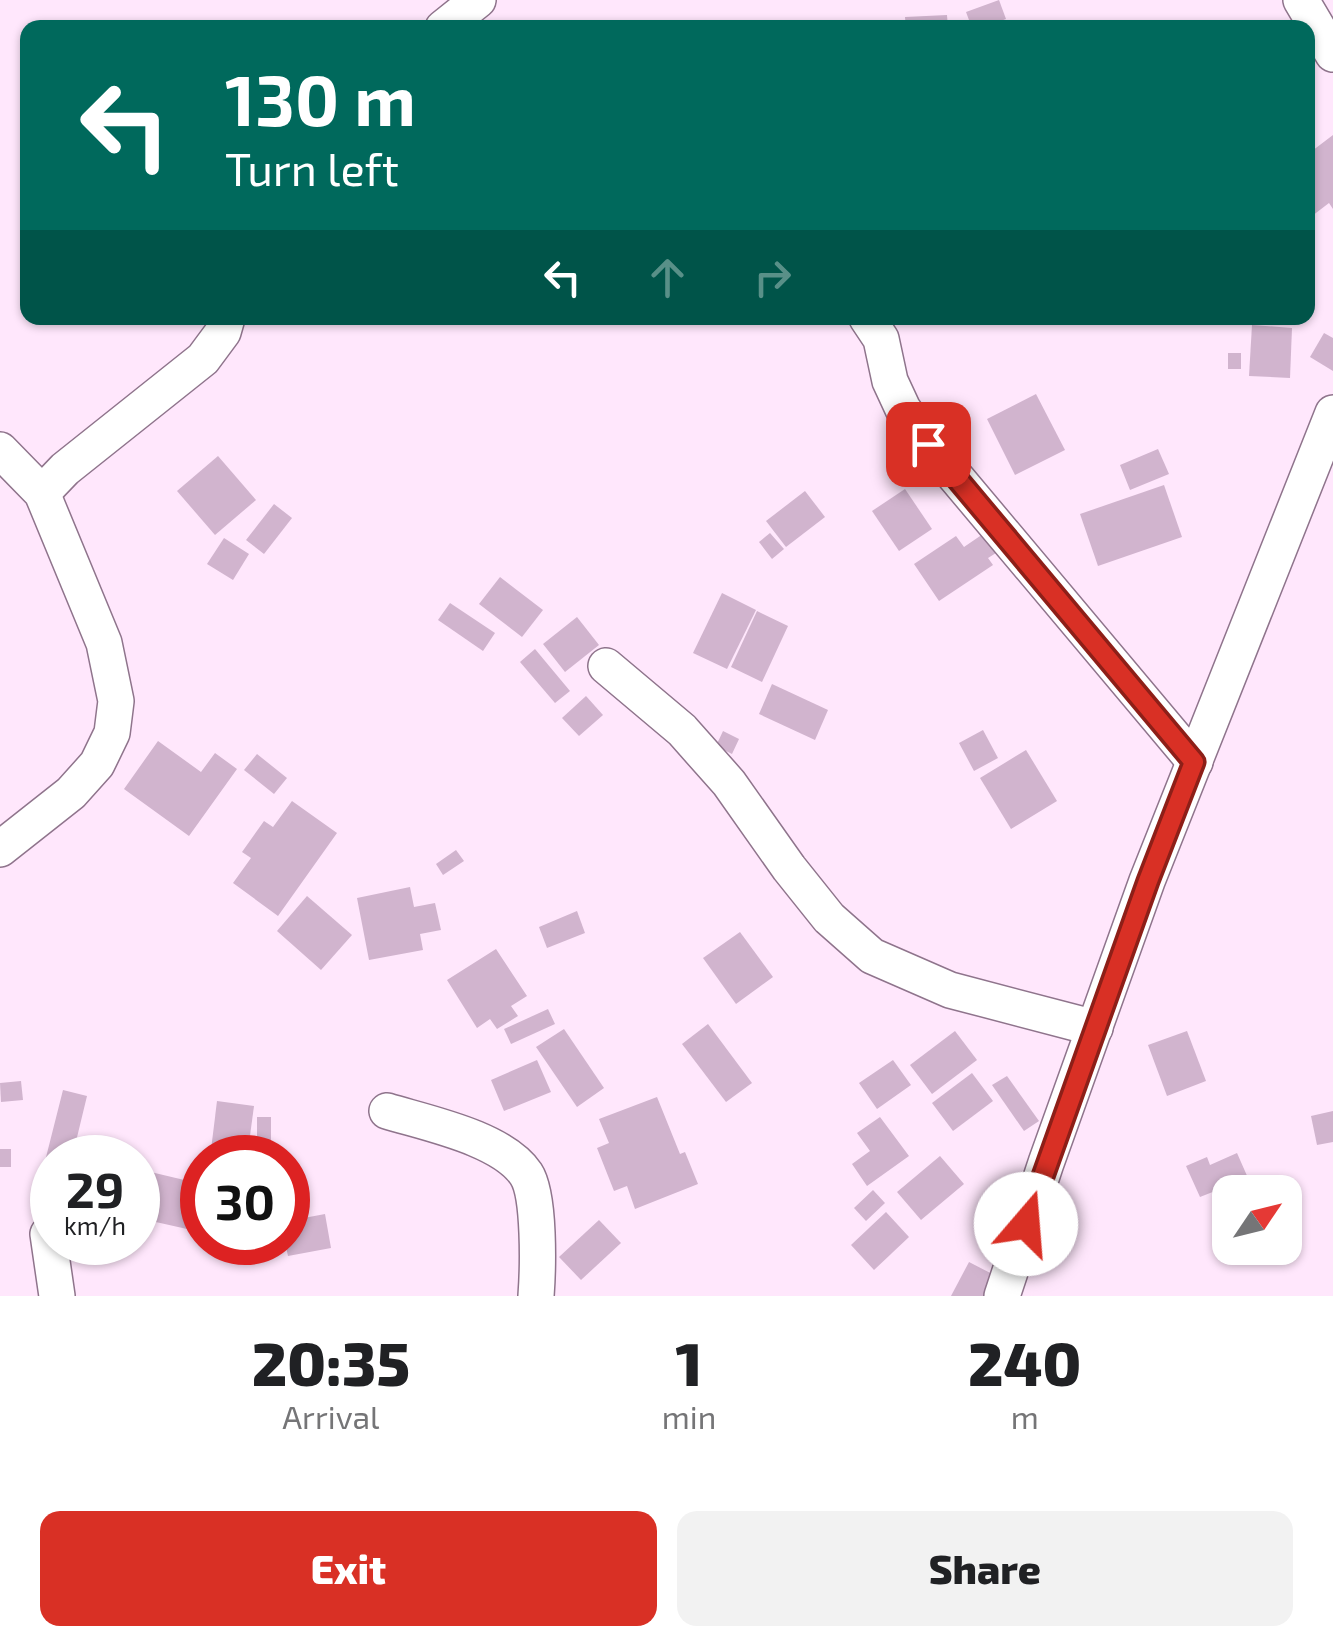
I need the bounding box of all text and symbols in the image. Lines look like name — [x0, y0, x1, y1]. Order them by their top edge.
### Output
text: 130 m — [225, 56, 416, 140]
icon: left — [60, 60, 190, 190]
text: Turn left — [225, 141, 399, 195]
icon: left — [535, 250, 590, 305]
icon: ahead — [640, 250, 695, 305]
icon: right — [745, 250, 800, 305]
pin — [886, 402, 971, 487]
icon: arrive — [901, 417, 956, 472]
speed limit sign: 30 — [180, 1135, 310, 1265]
text: 29 — [66, 1158, 124, 1218]
position arrow — [974, 1172, 1078, 1276]
north arrow — [1212, 1175, 1302, 1265]
map controls — [1212, 1175, 1302, 1265]
text: km/h — [64, 1210, 126, 1240]
text: 20:35 — [252, 1326, 410, 1398]
text: 1 — [676, 1326, 703, 1398]
text: 240 — [968, 1326, 1081, 1398]
text: Arrival — [282, 1397, 380, 1435]
text: min — [662, 1397, 716, 1435]
text: m — [1011, 1397, 1039, 1435]
button: Exit — [40, 1511, 657, 1626]
button: Share — [677, 1511, 1293, 1626]

